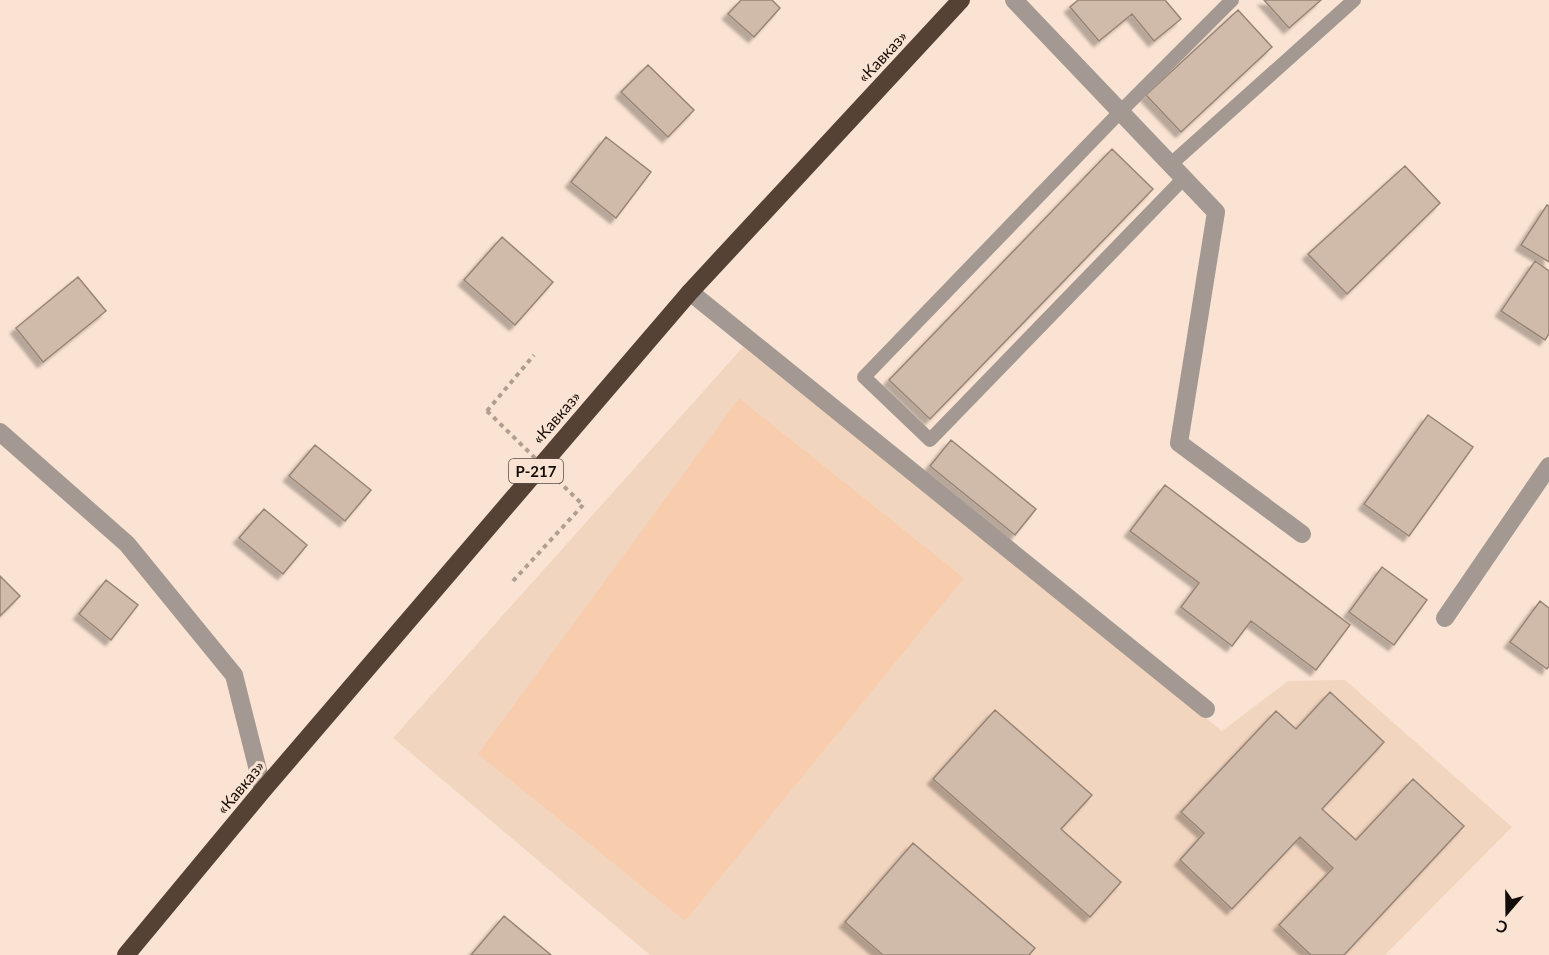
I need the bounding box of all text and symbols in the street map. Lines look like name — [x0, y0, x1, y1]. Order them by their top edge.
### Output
street label: «Кавказ» — [853, 26, 911, 86]
street label: «Кавказ» — [528, 387, 584, 447]
road number: Р-217 — [509, 459, 563, 483]
street label: «Кавказ» — [212, 756, 268, 817]
north arrow — [1477, 883, 1537, 943]
text: С — [1493, 917, 1510, 938]

